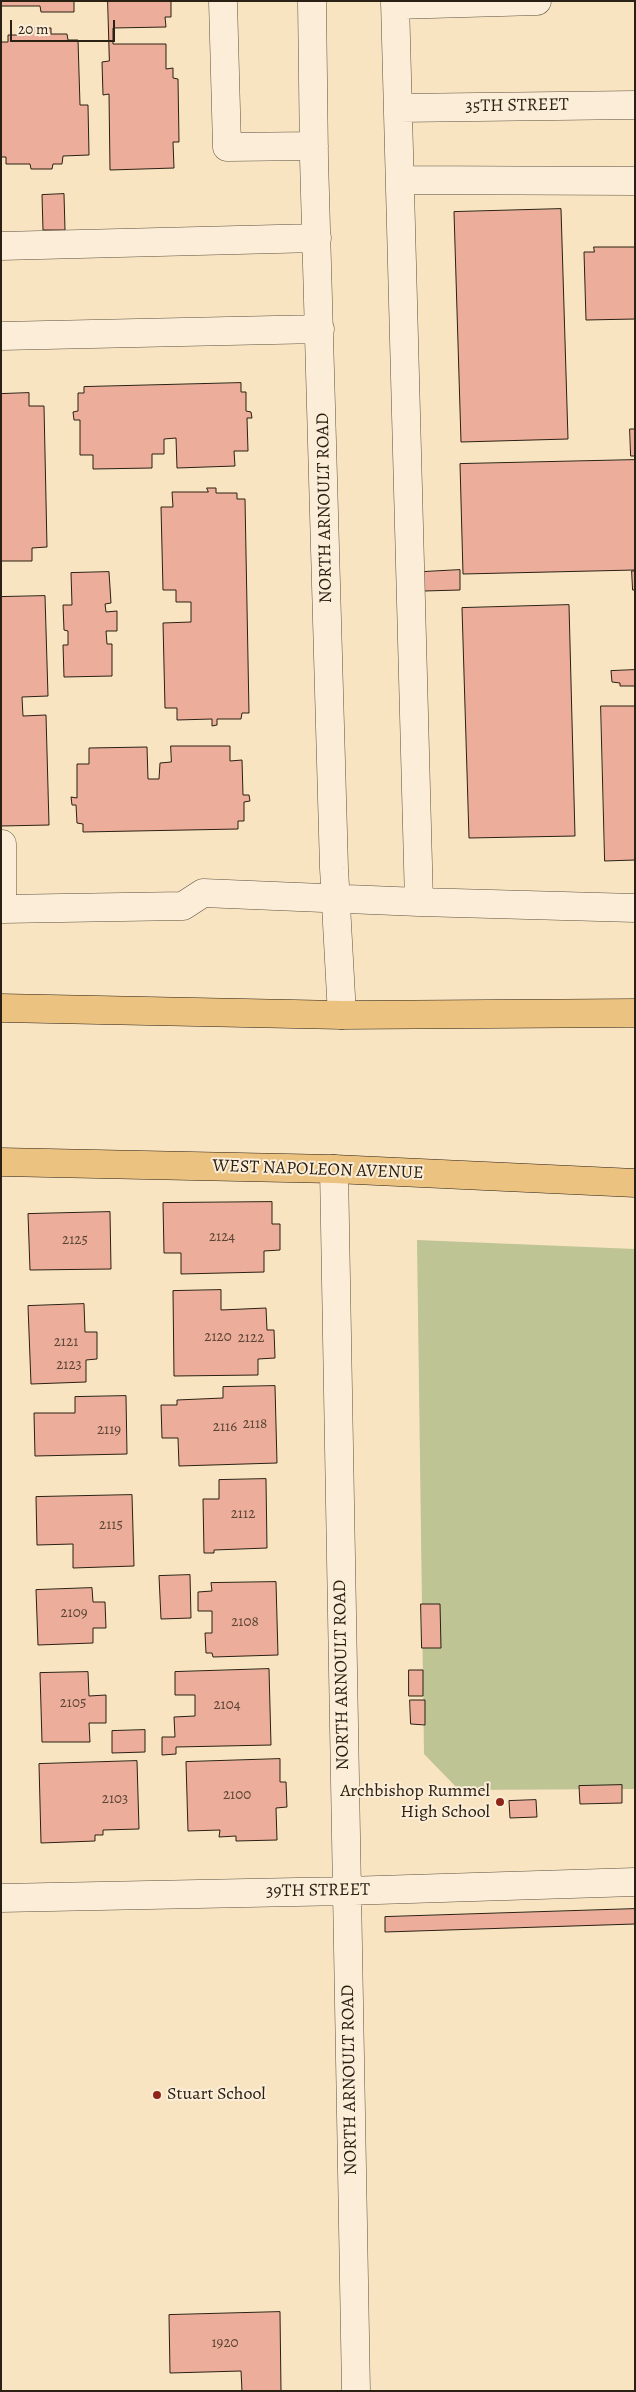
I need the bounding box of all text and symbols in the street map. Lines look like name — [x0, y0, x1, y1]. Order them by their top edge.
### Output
scale bar — [12, 10, 118, 42]
text: 20 m — [18, 19, 49, 39]
street label: 35TH STREET — [465, 94, 569, 118]
street label: NORTH ARNOULT ROAD — [313, 413, 337, 603]
street label: WEST NAPOLEON AVENUE — [212, 1156, 424, 1184]
house number: 2124 — [209, 1228, 235, 1246]
house number: 2125 — [62, 1231, 88, 1249]
house number: 2120 — [204, 1328, 232, 1346]
house number: 2122 — [238, 1329, 264, 1347]
house number: 2121 — [54, 1333, 78, 1351]
house number: 2123 — [56, 1356, 82, 1374]
house number: 2118 — [243, 1415, 267, 1433]
house number: 2116 — [213, 1418, 237, 1436]
house number: 2119 — [97, 1421, 121, 1439]
house number: 2112 — [231, 1505, 255, 1523]
house number: 2115 — [99, 1516, 123, 1534]
street label: NORTH ARNOULT ROAD — [330, 1580, 354, 1770]
house number: 2109 — [60, 1604, 88, 1622]
house number: 2108 — [231, 1613, 259, 1631]
house number: 2105 — [60, 1694, 86, 1712]
house number: 2104 — [213, 1696, 241, 1714]
place label: Archbishop Rummel High School — [340, 1781, 490, 1824]
house number: 2100 — [223, 1786, 251, 1804]
house number: 2103 — [102, 1790, 128, 1808]
marker: Archbishop Rummel High School — [494, 1796, 506, 1808]
street label: 39TH STREET — [266, 1879, 370, 1903]
street label: NORTH ARNOULT ROAD — [338, 1985, 362, 2175]
place label: Stuart School — [167, 2084, 266, 2106]
marker: Stuart School — [151, 2089, 163, 2101]
house number: 1920 — [211, 2334, 239, 2352]

